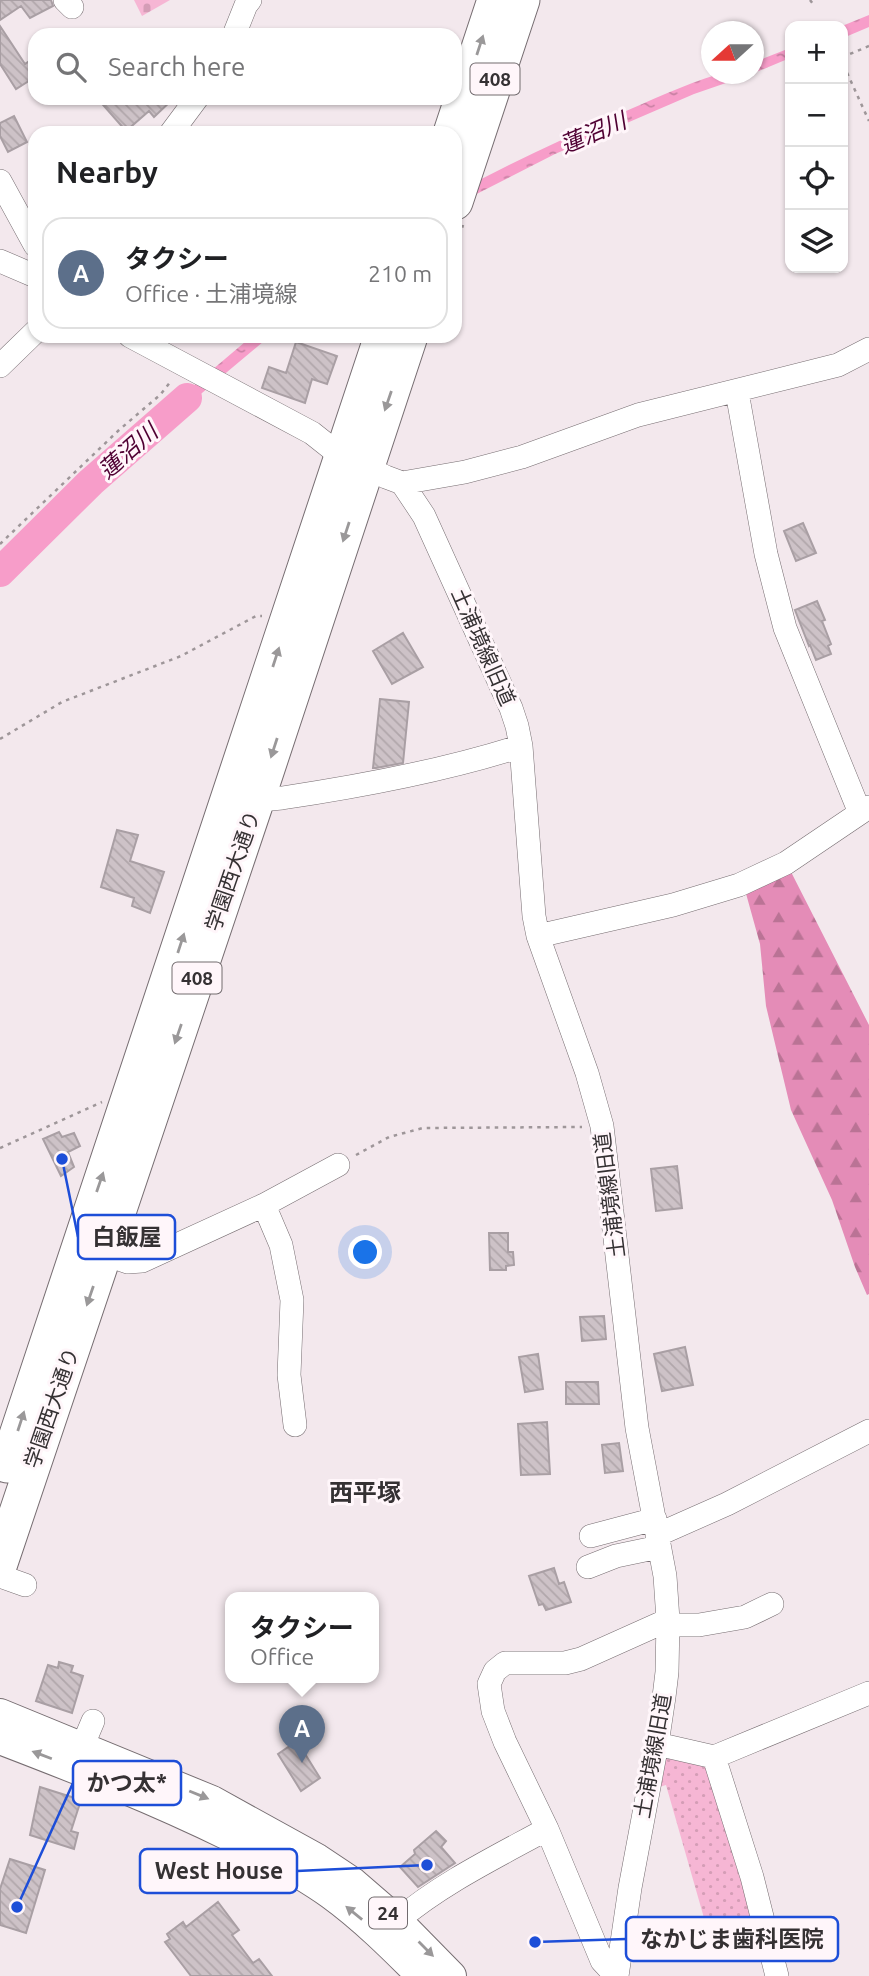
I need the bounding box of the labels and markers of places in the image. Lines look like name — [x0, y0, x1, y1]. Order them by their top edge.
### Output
callout: 白飯屋 — [78, 1215, 175, 1259]
pin: A — [279, 1705, 325, 1763]
callout: かつ太* — [73, 1761, 181, 1805]
callout: West House — [140, 1849, 297, 1893]
callout: なかじま歯科医院 — [626, 1917, 838, 1961]

